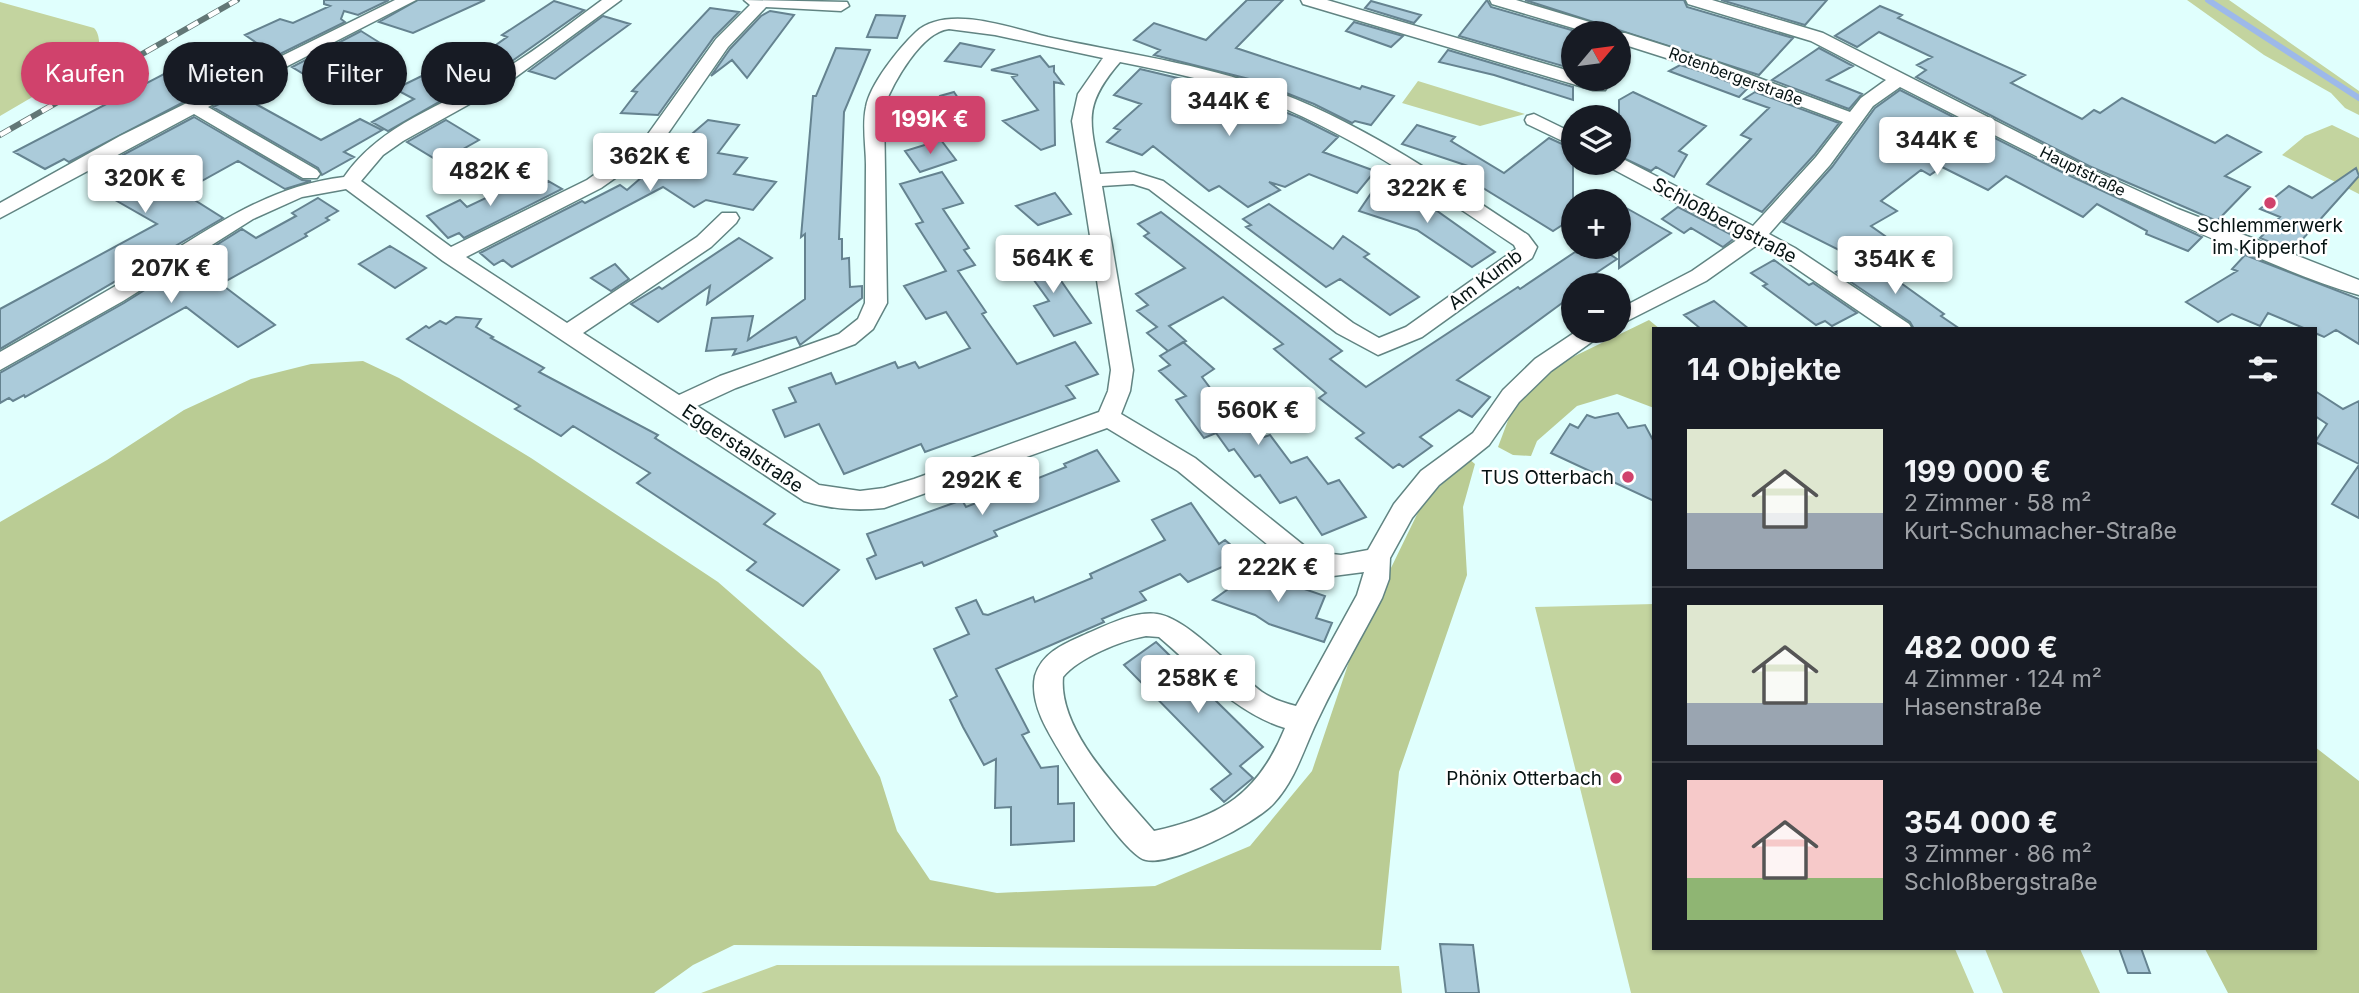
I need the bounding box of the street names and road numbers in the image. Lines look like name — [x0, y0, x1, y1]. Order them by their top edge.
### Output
street label: Rotenbergerstraße — [1666, 42, 1806, 110]
street label: Hauptstraße — [2037, 142, 2129, 200]
street label: Schloßbergstraße — [1649, 173, 1801, 268]
street label: Am Kumb — [1444, 244, 1527, 315]
street label: Eggerstalstraße — [678, 399, 808, 497]

